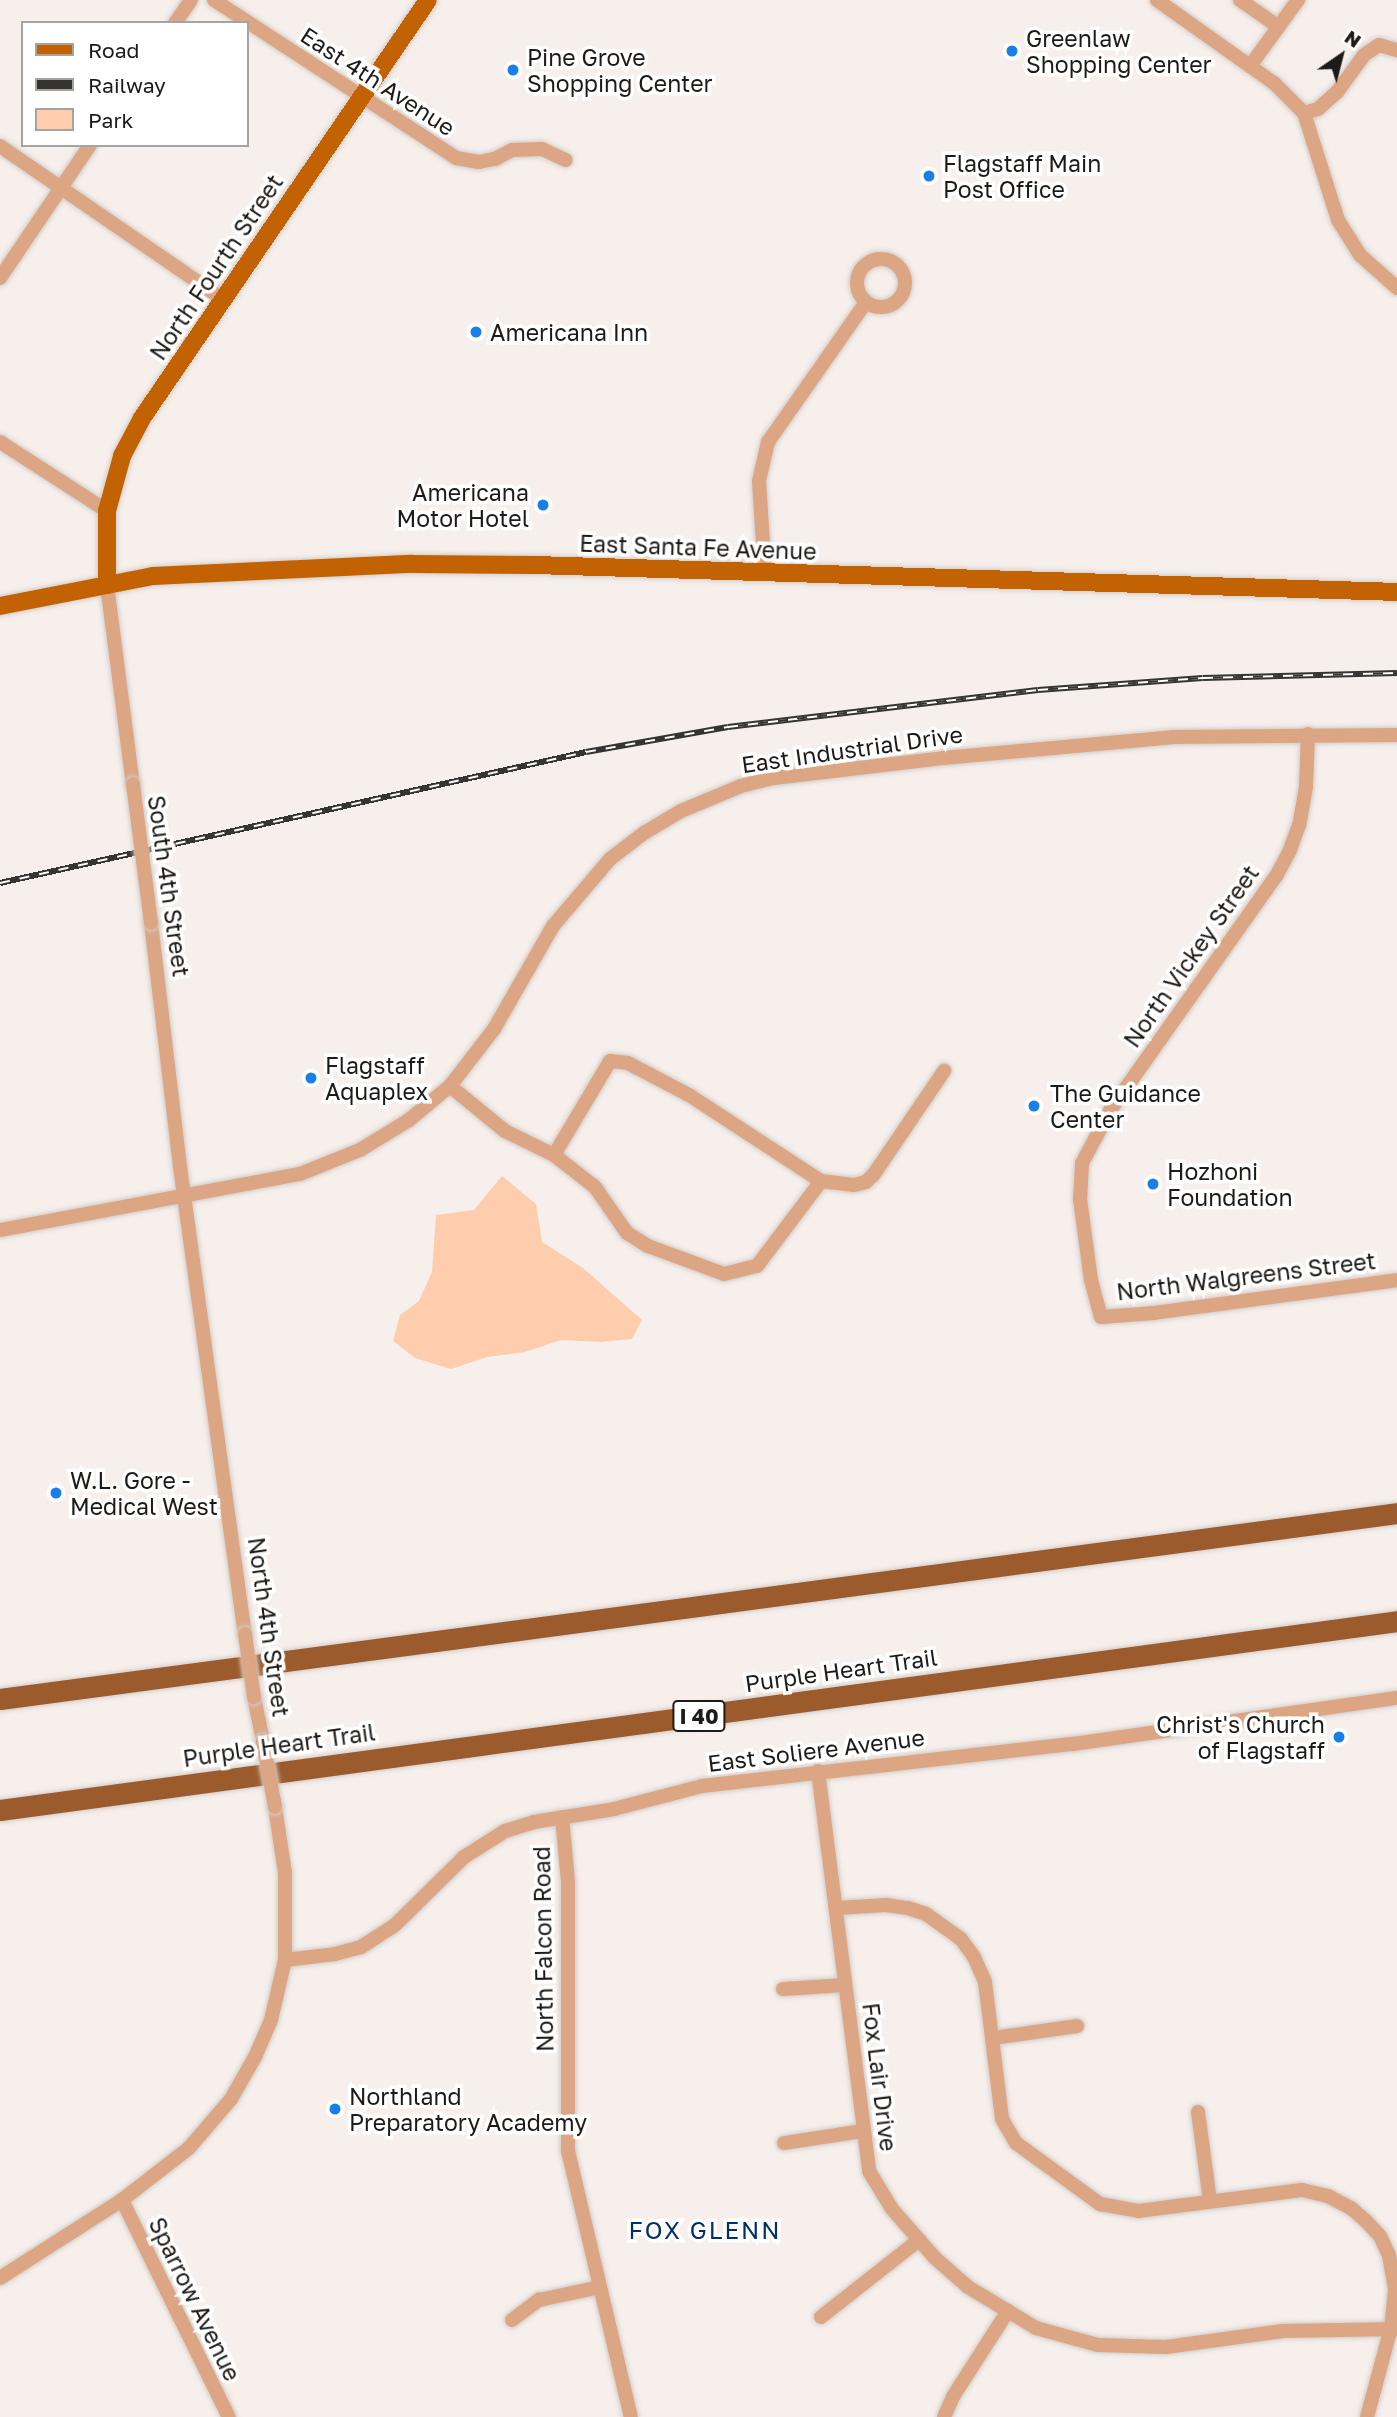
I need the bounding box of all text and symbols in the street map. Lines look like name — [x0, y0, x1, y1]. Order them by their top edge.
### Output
legend — [21, 21, 248, 147]
street label: East 4th Avenue — [296, 21, 460, 141]
north arrow — [1306, 21, 1376, 91]
place label: Greenlaw Shopping Center — [1026, 24, 1212, 78]
text: N — [1341, 25, 1366, 52]
text: Road — [88, 37, 139, 63]
place label: Pine Grove Shopping Center — [527, 43, 713, 97]
marker: Greenlaw Shopping Center — [1004, 43, 1020, 59]
marker: Pine Grove Shopping Center — [505, 62, 521, 78]
text: Railway — [88, 72, 166, 98]
text: Park — [88, 107, 133, 133]
place label: Flagstaff Main Post Office — [943, 149, 1101, 203]
marker: Flagstaff Main Post Office — [921, 168, 937, 184]
street label: North Fourth Street — [144, 169, 288, 365]
place label: Americana Inn — [490, 318, 648, 346]
marker: Americana Inn — [468, 324, 484, 340]
place label: Americana Motor Hotel — [397, 478, 529, 532]
marker: Americana Motor Hotel — [535, 497, 551, 513]
street label: East Santa Fe Avenue — [579, 529, 817, 565]
street label: East Industrial Drive — [740, 720, 964, 778]
street label: South 4th Street — [143, 794, 195, 978]
street label: North Vickey Street — [1118, 860, 1264, 1052]
place label: Flagstaff Aquaplex — [325, 1051, 428, 1105]
marker: Flagstaff Aquaplex — [303, 1070, 319, 1086]
place label: The Guidance Center — [1050, 1079, 1201, 1133]
marker: The Guidance Center — [1024, 1096, 1044, 1116]
place label: Hozhoni Foundation — [1167, 1157, 1293, 1211]
marker: Hozhoni Foundation — [1145, 1176, 1161, 1192]
street label: North Walgreens Street — [1115, 1246, 1377, 1306]
place label: W.L. Gore - Medical West — [70, 1466, 218, 1520]
marker: W.L. Gore - Medical West — [48, 1485, 64, 1501]
street label: North 4th Street — [243, 1535, 295, 1719]
street label: Purple Heart Trail — [743, 1643, 939, 1697]
road number: I 40 — [671, 1698, 727, 1734]
place label: Christ's Church of Flagstaff — [1156, 1710, 1325, 1764]
street label: Purple Heart Trail — [181, 1718, 377, 1772]
street label: East Soliere Avenue — [706, 1723, 926, 1777]
marker: Christ's Church of Flagstaff — [1331, 1729, 1347, 1745]
street label: North Falcon Road — [527, 1846, 559, 2052]
street label: Fox Lair Drive — [857, 2001, 903, 2153]
place label: Northland Preparatory Academy — [349, 2082, 587, 2136]
marker: Northland Preparatory Academy — [327, 2101, 343, 2117]
street label: Sparrow Avenue — [143, 2213, 247, 2385]
district label: FOX GLENN — [630, 2216, 780, 2244]

